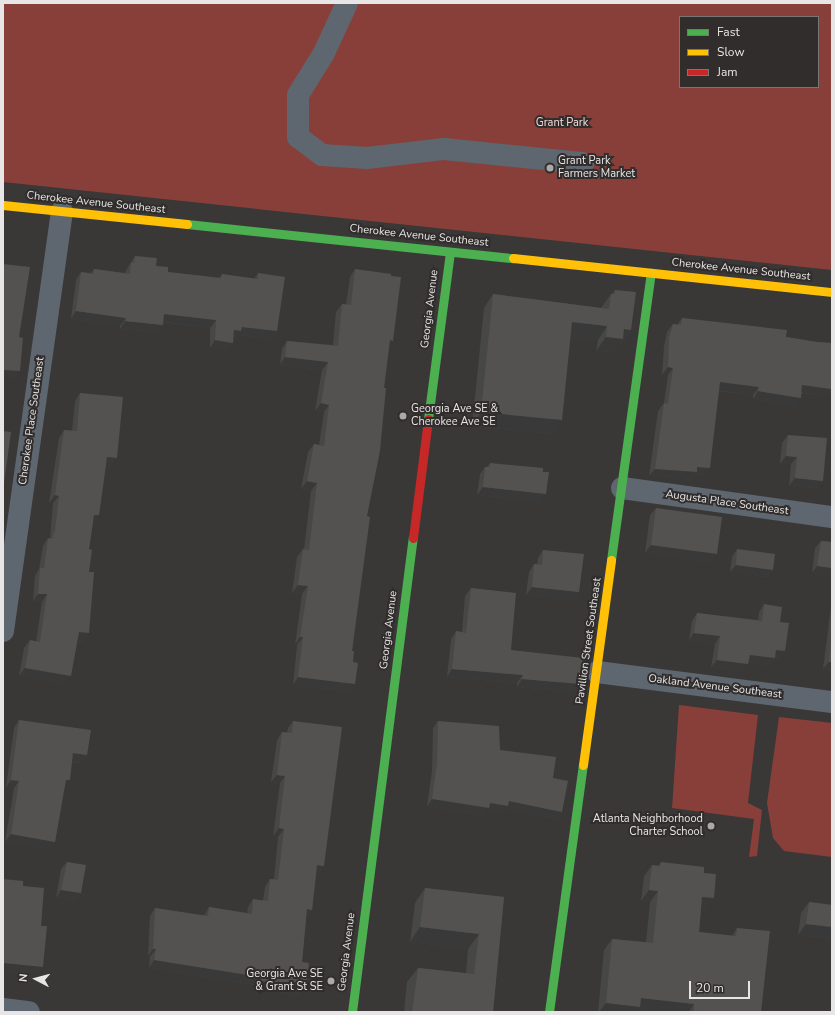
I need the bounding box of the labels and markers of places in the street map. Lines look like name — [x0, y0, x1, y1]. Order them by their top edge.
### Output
place label: Grant Park Farmers Market — [558, 155, 635, 181]
marker: Grant Park Farmers Market — [545, 163, 555, 173]
place label: Georgia Ave SE & Cherokee Ave SE — [411, 403, 498, 429]
marker: Georgia Ave SE & Cherokee Ave SE — [398, 411, 408, 421]
place label: Atlanta Neighborhood Charter School — [593, 813, 703, 839]
marker: Atlanta Neighborhood Charter School — [706, 821, 716, 831]
place label: Georgia Ave SE & Grant St SE — [246, 968, 323, 994]
marker: Georgia Ave SE & Grant St SE — [326, 976, 336, 986]

